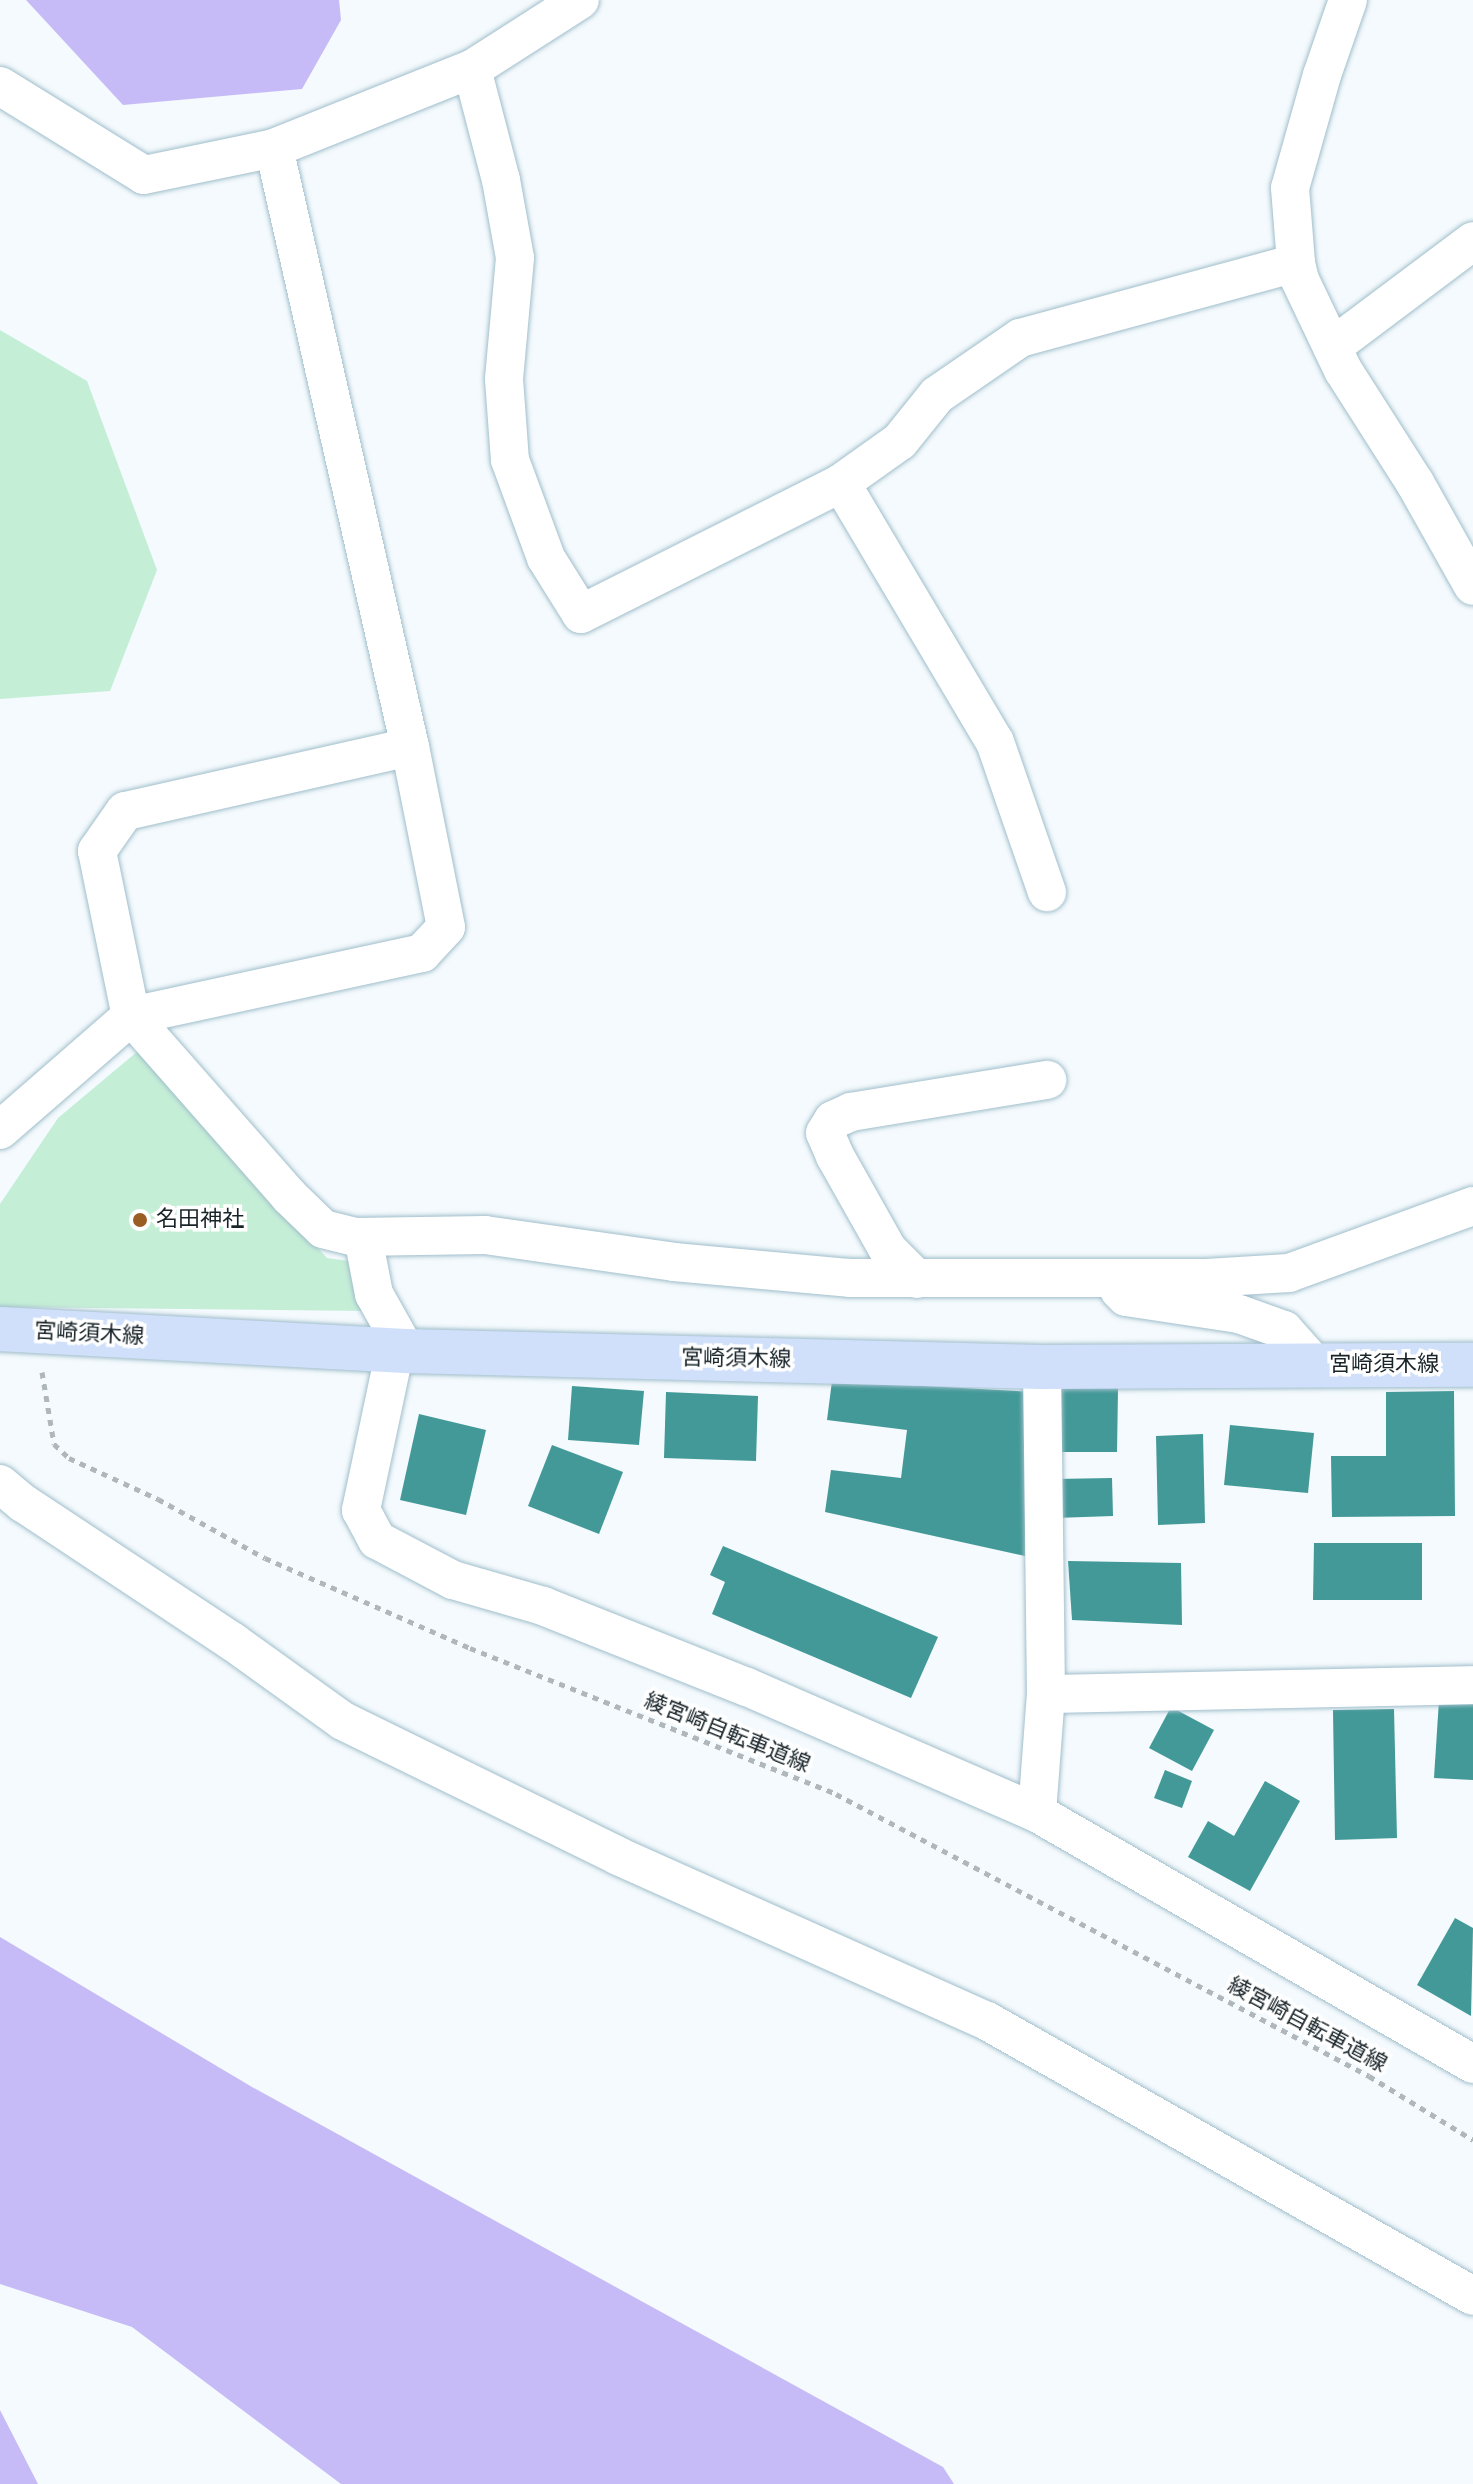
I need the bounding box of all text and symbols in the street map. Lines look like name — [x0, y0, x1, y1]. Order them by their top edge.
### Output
place label: 名田神社 — [156, 1207, 244, 1233]
marker: 名田神社 — [131, 1211, 149, 1229]
street label: 宮崎須木線 — [33, 1318, 145, 1350]
street label: 宮崎須木線 — [681, 1345, 791, 1373]
street label: 宮崎須木線 — [1329, 1352, 1439, 1378]
street label: 綾宮崎自転車道線 — [640, 1688, 814, 1778]
street label: 綾宮崎自転車道線 — [1223, 1972, 1391, 2078]

